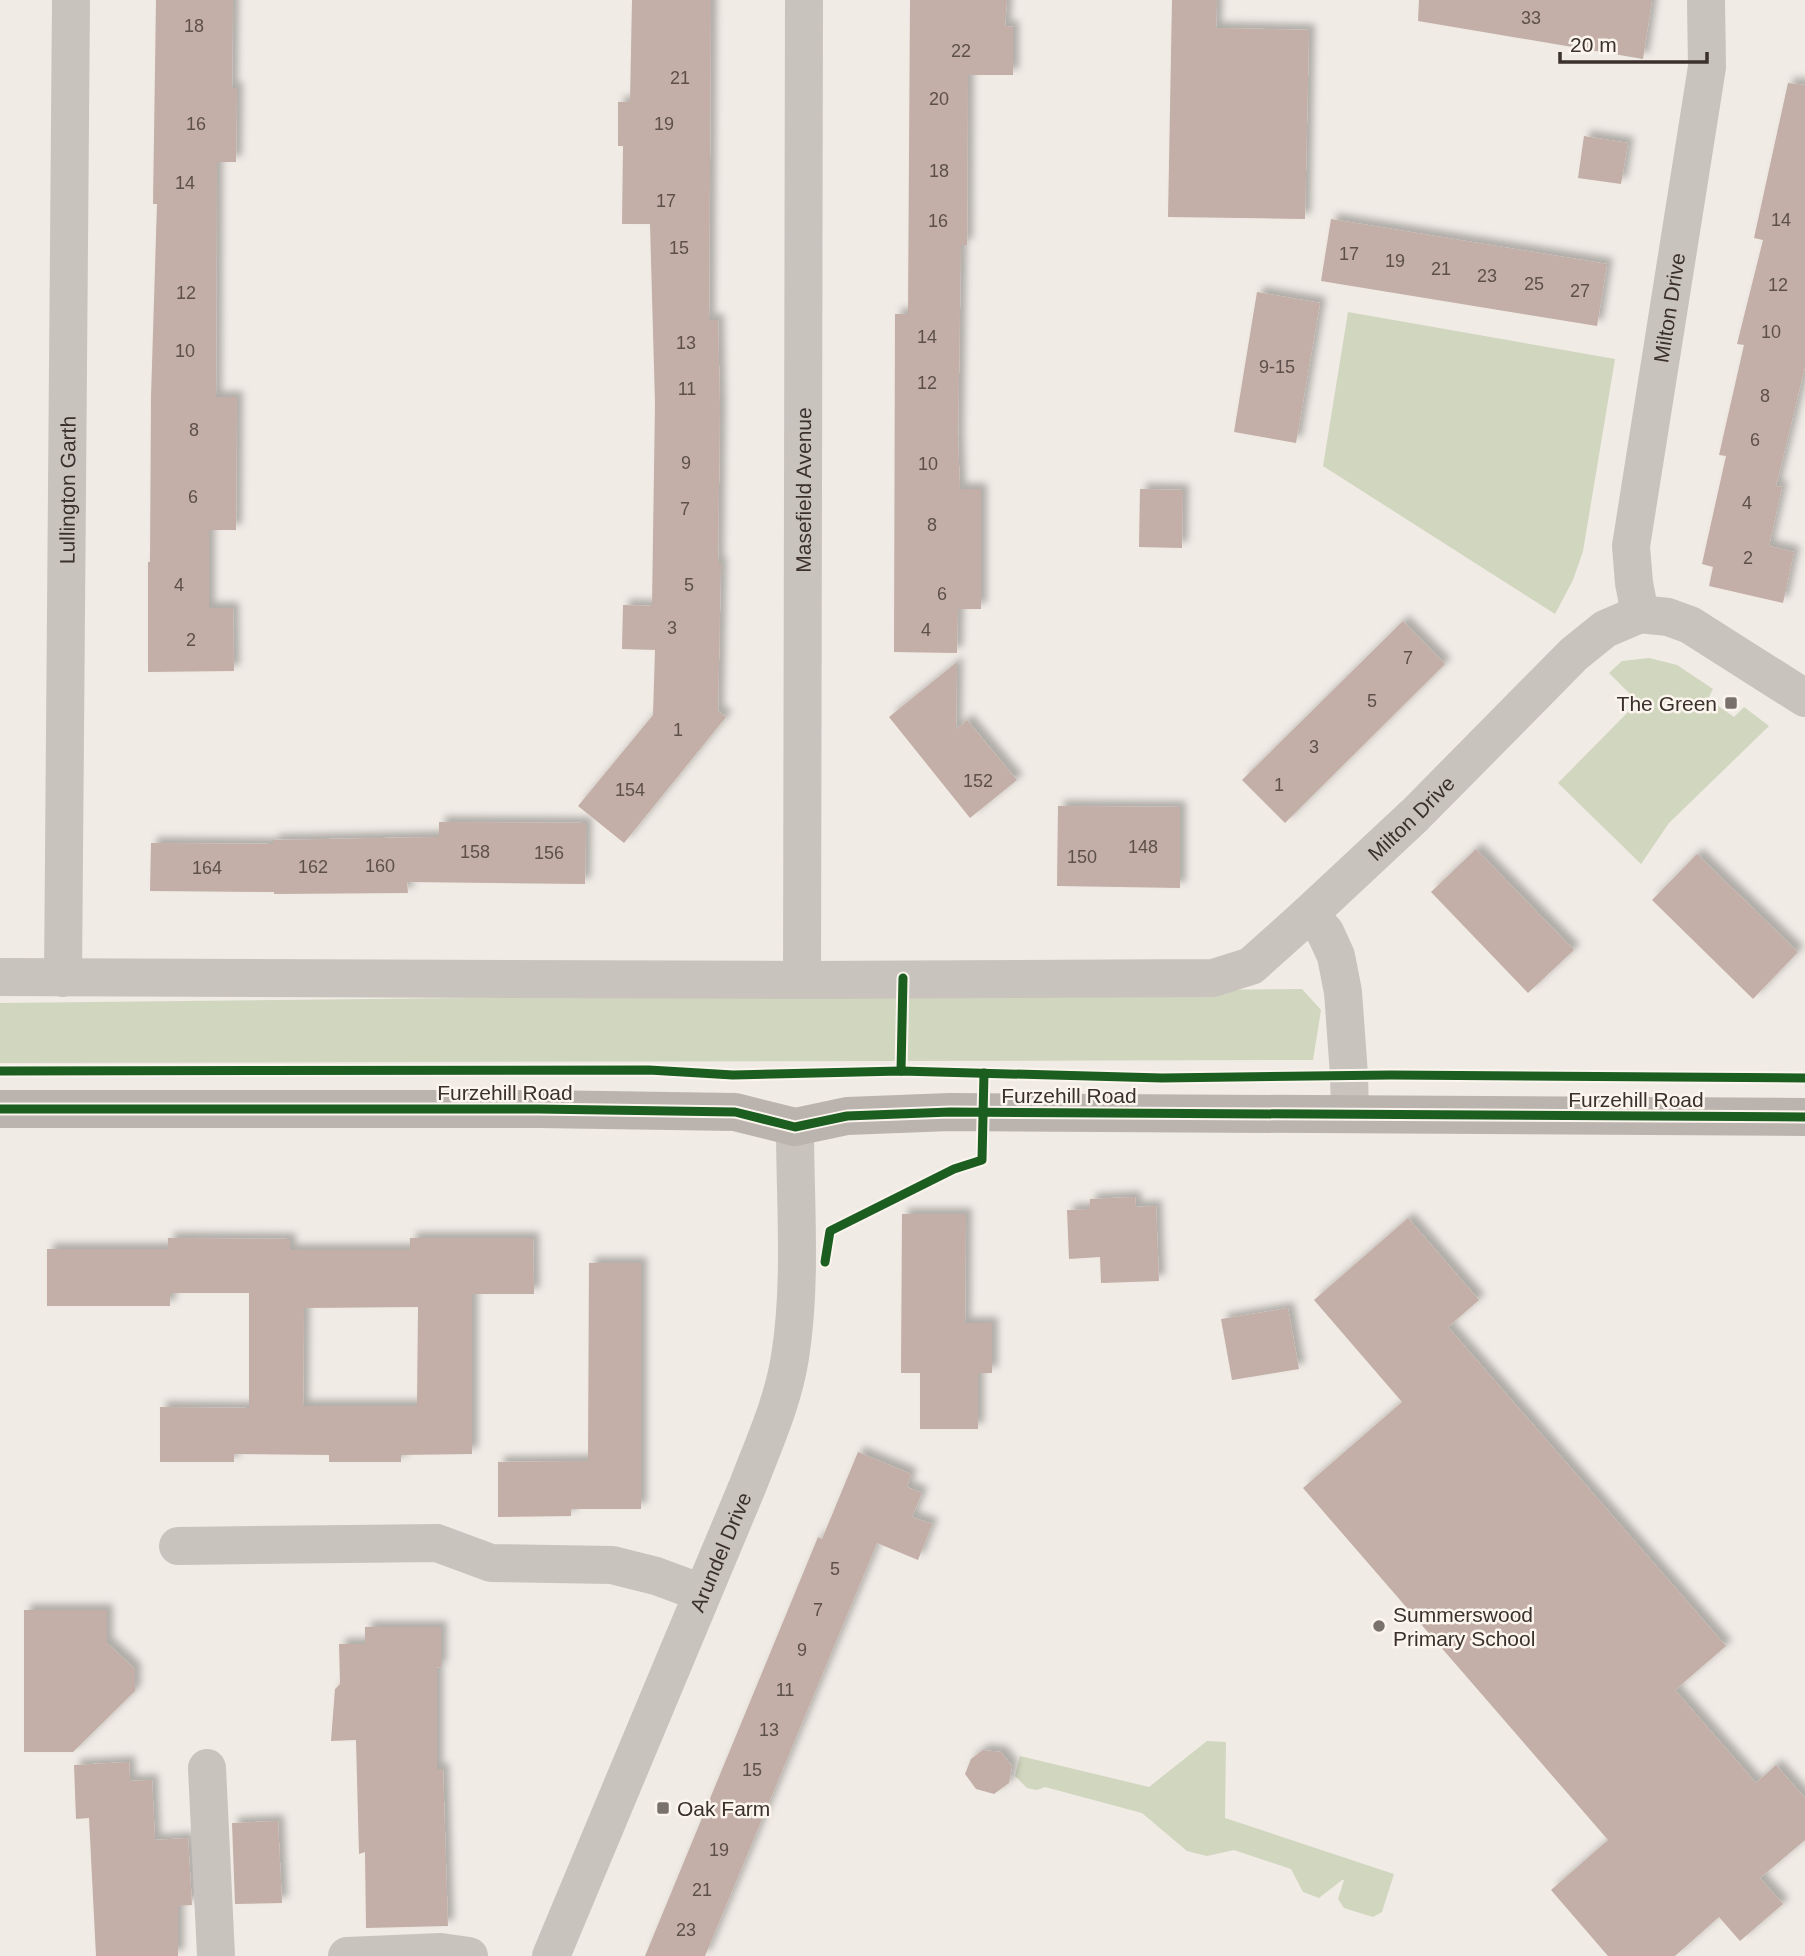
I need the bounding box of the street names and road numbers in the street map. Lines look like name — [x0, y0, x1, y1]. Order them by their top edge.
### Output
street label: Milton Drive — [1649, 251, 1689, 364]
street label: Masefield Avenue — [791, 407, 815, 573]
street label: Lullington Garth — [55, 416, 79, 564]
street label: Milton Drive — [1363, 771, 1459, 865]
street label: Furzehill Road — [437, 1081, 573, 1104]
street label: Furzehill Road — [1001, 1084, 1137, 1107]
street label: Furzehill Road — [1568, 1088, 1704, 1111]
street label: Arundel Drive — [685, 1489, 755, 1615]

